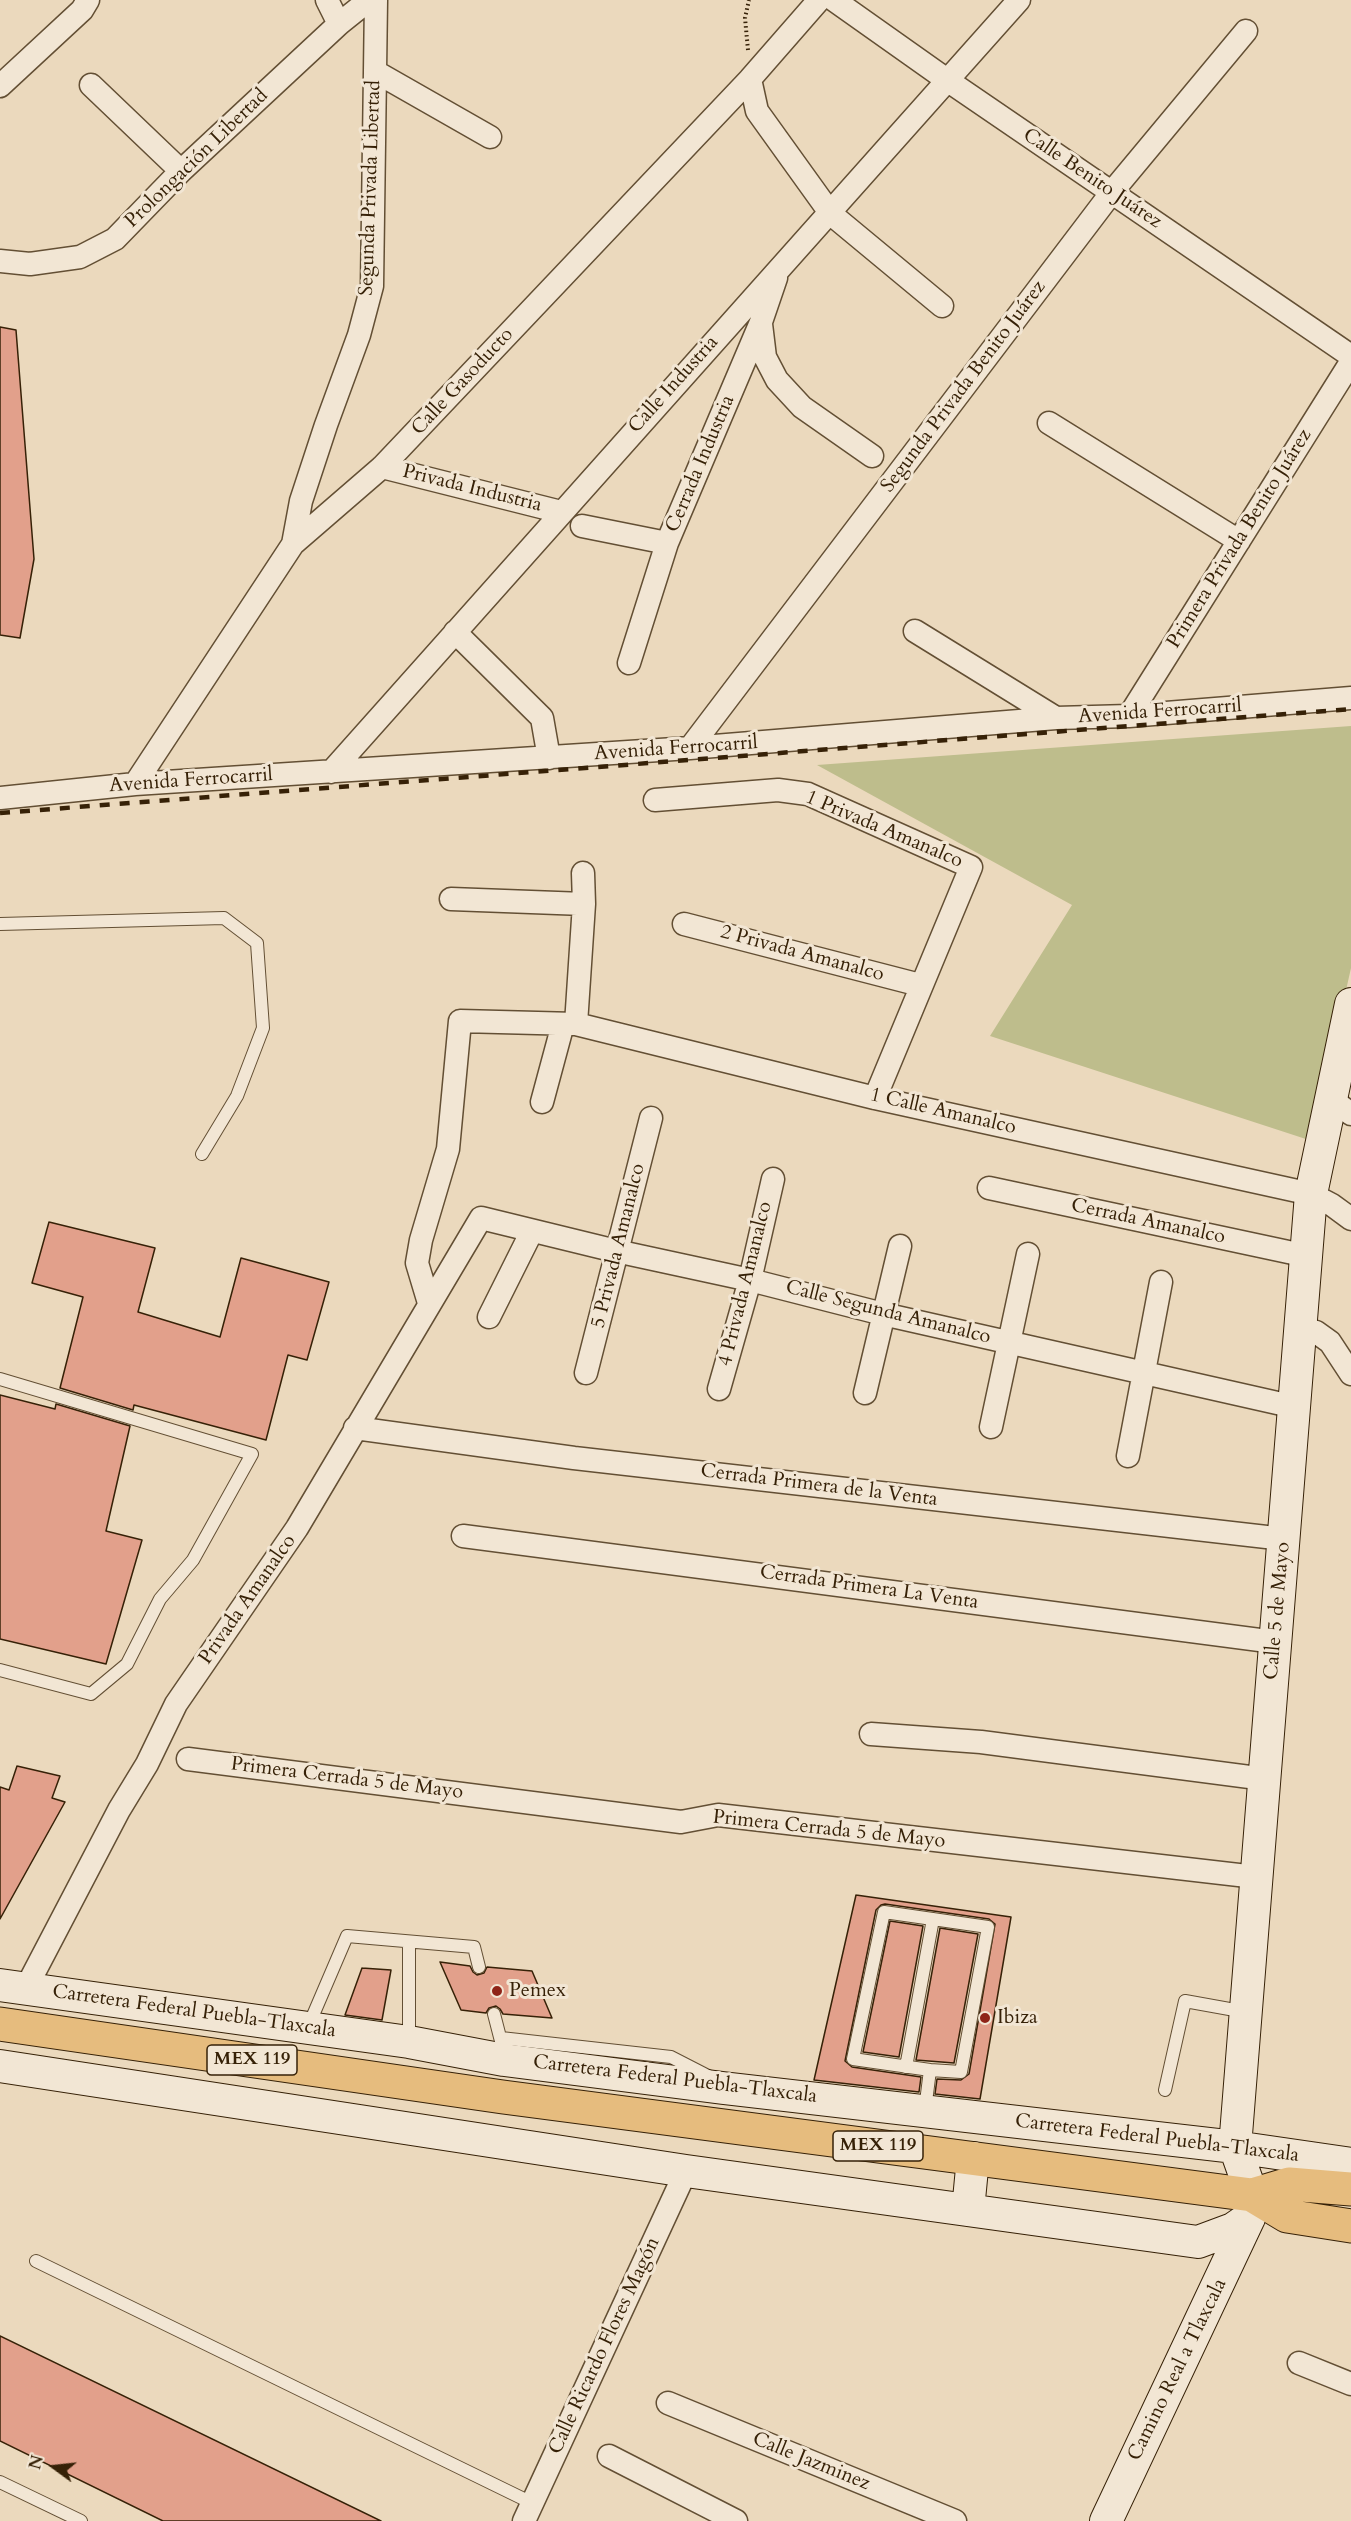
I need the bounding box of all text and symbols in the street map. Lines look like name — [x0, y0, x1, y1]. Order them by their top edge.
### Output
street label: Segunda Privada Libertad — [355, 80, 387, 296]
street label: Prolongación Libertad — [120, 84, 274, 234]
street label: Calle Benito Juárez — [1018, 124, 1166, 234]
street label: Segunda Privada Benito Juárez — [876, 276, 1052, 498]
street label: Calle Gasoducto — [407, 323, 519, 441]
street label: Calle Industria — [624, 331, 724, 439]
street label: Cerrada Industria — [661, 392, 741, 536]
street label: Primera Privada Benito Juárez — [1163, 425, 1317, 653]
street label: Privada Industria — [400, 460, 544, 518]
street label: Avenida Ferrocarril — [1077, 694, 1243, 730]
street label: Avenida Ferrocarril — [593, 731, 759, 767]
street label: Avenida Ferrocarril — [108, 763, 274, 799]
street label: 1 Privada Amanalco — [802, 786, 966, 874]
street label: 2 Privada Amanalco — [717, 921, 887, 987]
street label: 1 Calle Amanalco — [868, 1084, 1018, 1140]
street label: 5 Privada Amanalco — [587, 1161, 651, 1331]
street label: Cerrada Amanalco — [1069, 1194, 1227, 1250]
street label: 4 Privada Amanalco — [714, 1199, 778, 1369]
street label: Calle Segunda Amanalco — [783, 1276, 993, 1350]
street label: Cerrada Primera de la Venta — [699, 1460, 939, 1512]
street label: Privada Amanalco — [194, 1530, 302, 1670]
street label: Calle 5 de Mayo — [1260, 1541, 1296, 1681]
street label: Cerrada Primera La Venta — [758, 1561, 980, 1615]
street label: Primera Cerrada 5 de Mayo — [229, 1753, 465, 1805]
street label: Primera Cerrada 5 de Mayo — [711, 1806, 947, 1854]
place label: Pemex — [509, 1979, 566, 2003]
street label: Carretera Federal Puebla-Tlaxcala — [51, 1980, 337, 2044]
marker: Pemex — [490, 1984, 504, 1998]
place label: Ibiza — [997, 2006, 1038, 2030]
marker: Ibiza — [978, 2011, 992, 2025]
road number: MEX 119 — [207, 2045, 297, 2075]
street label: Carretera Federal Puebla-Tlaxcala — [532, 2051, 818, 2109]
street label: Carretera Federal Puebla-Tlaxcala — [1014, 2110, 1300, 2168]
road number: MEX 119 — [833, 2131, 923, 2161]
street label: Calle Ricardo Flores Magón — [544, 2234, 666, 2458]
street label: Camino Real a Tlaxcala — [1123, 2275, 1233, 2465]
street label: Calle Jazminez — [749, 2427, 873, 2497]
north arrow — [24, 2437, 84, 2497]
text: N — [24, 2453, 49, 2472]

